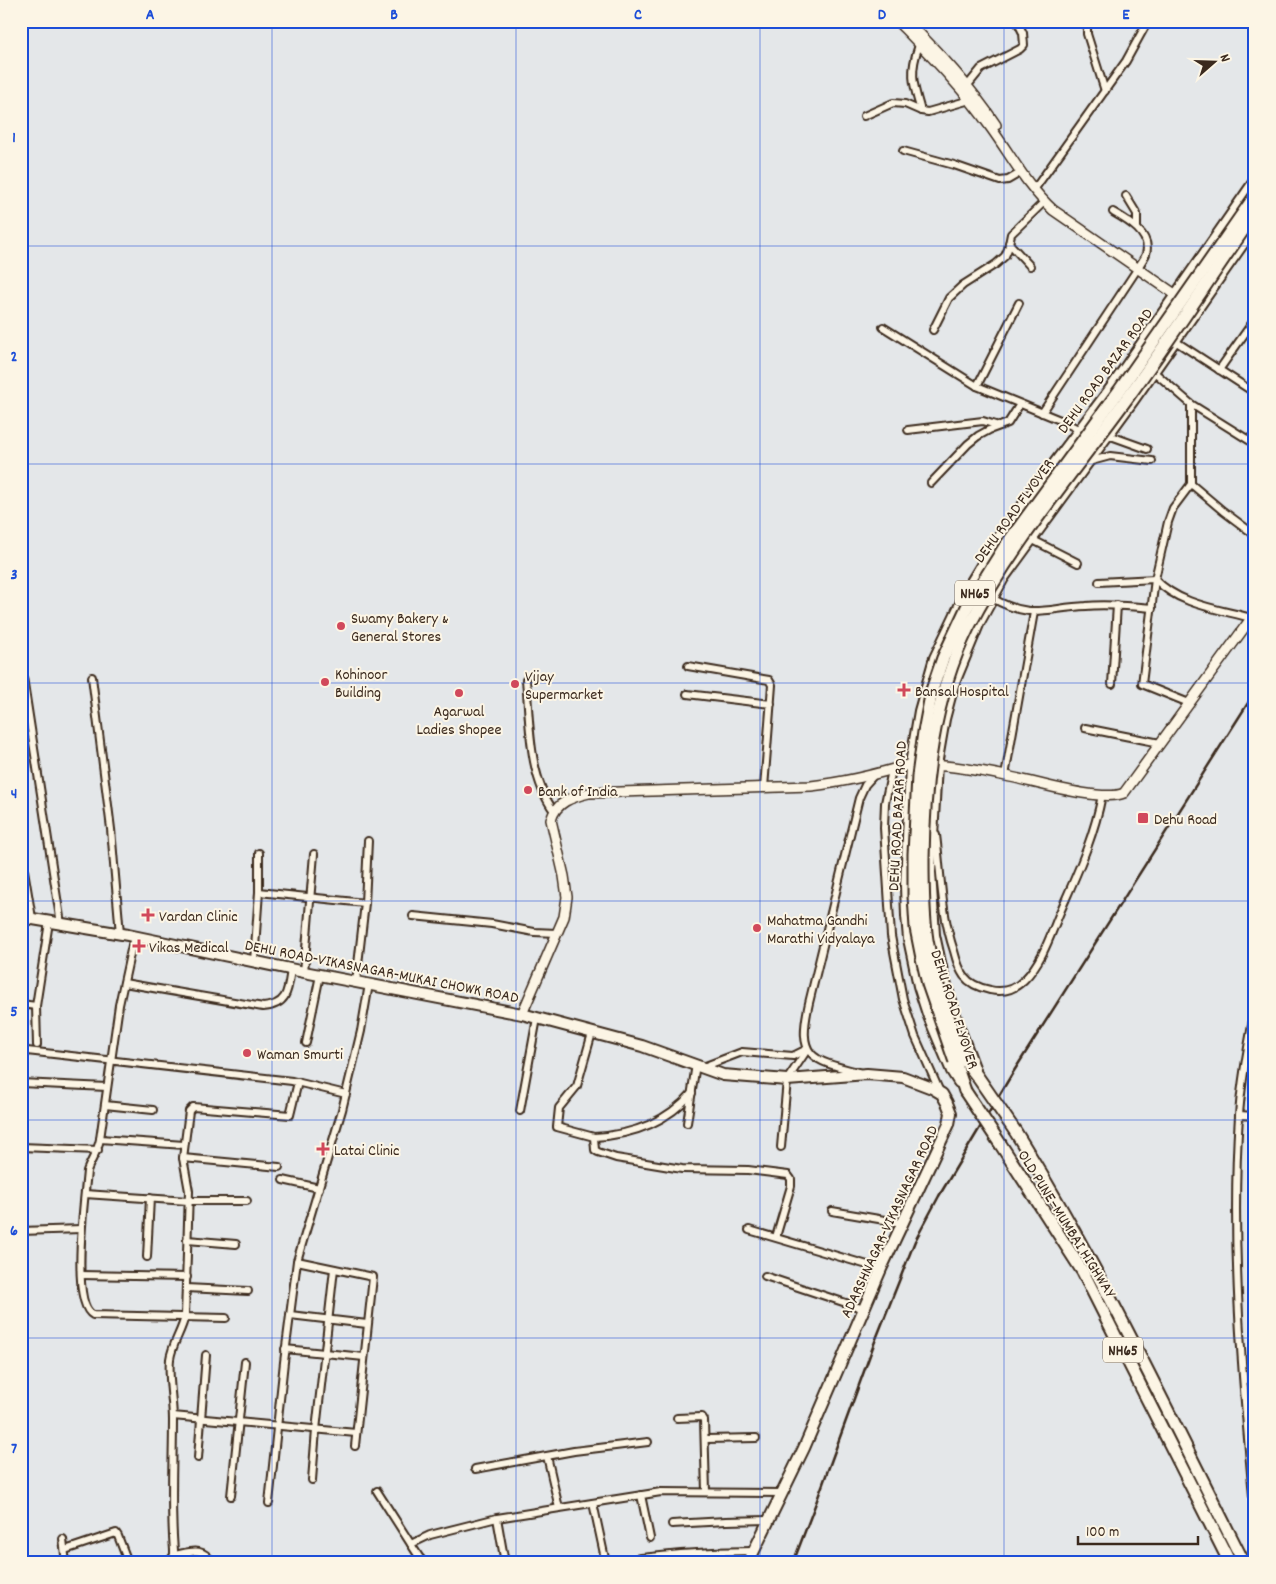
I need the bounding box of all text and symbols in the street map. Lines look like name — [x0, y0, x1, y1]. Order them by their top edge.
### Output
text: A — [146, 4, 155, 27]
text: B — [390, 4, 398, 27]
text: C — [634, 4, 642, 27]
text: D — [878, 4, 887, 27]
text: E — [1122, 4, 1130, 27]
north arrow — [1188, 38, 1238, 88]
text: N — [1214, 52, 1235, 65]
text: 1 — [12, 127, 16, 150]
street label: DEHU ROAD BAZAR ROAD — [1053, 304, 1159, 439]
text: 2 — [11, 346, 18, 369]
street label: DEHU ROAD FLYOVER — [969, 454, 1061, 568]
text: 3 — [10, 564, 18, 587]
road number: NH65 — [955, 580, 995, 606]
place label: Swamy Bakery & General Stores — [351, 608, 449, 649]
marker: Swamy Bakery & General Stores — [335, 620, 347, 632]
place label: Kohinoor Building — [335, 664, 387, 705]
place label: Vijay Supermarket — [525, 666, 603, 707]
marker: Kohinoor Building — [319, 676, 331, 688]
marker: Vijay Supermarket — [509, 678, 521, 690]
place label: Bansal Hospital — [915, 681, 1009, 704]
marker: Bansal Hospital — [897, 683, 911, 697]
marker: Agarwal Ladies Shopee — [453, 687, 465, 699]
place label: Agarwal Ladies Shopee — [417, 701, 501, 742]
street label: DEHU ROAD BAZAR ROAD — [883, 740, 914, 892]
place label: Bank of India — [538, 781, 618, 804]
text: 4 — [11, 783, 17, 806]
marker: Bank of India — [522, 784, 534, 796]
place label: Dehu Road — [1154, 809, 1217, 832]
marker: Dehu Road — [1136, 811, 1150, 825]
place label: Vardan Clinic — [159, 906, 238, 929]
marker: Vardan Clinic — [141, 908, 155, 922]
place label: Mahatma Gandhi Marathi Vidyalaya — [767, 910, 875, 951]
marker: Mahatma Gandhi Marathi Vidyalaya — [751, 922, 763, 934]
street label: DEHU ROAD-VIKASNAGAR-MUKAI CHOWK ROAD — [243, 935, 520, 1010]
place label: Vikas Medical — [149, 937, 229, 960]
marker: Vikas Medical — [133, 940, 145, 952]
street label: DEHU ROAD FLYOVER — [923, 947, 984, 1073]
text: 5 — [10, 1001, 18, 1024]
place label: Waman Smurti — [257, 1044, 343, 1067]
marker: Waman Smurti — [241, 1047, 253, 1059]
street label: ADARSHNAGAR-VIKASNAGAR ROAD — [835, 1122, 945, 1322]
place label: Latai Clinic — [334, 1140, 399, 1163]
marker: Latai Clinic — [316, 1142, 330, 1156]
street label: OLD PUNE–MUMBAI HIGHWAY — [1011, 1146, 1121, 1304]
text: 6 — [10, 1220, 18, 1243]
road number: NH65 — [1103, 1338, 1143, 1362]
text: 7 — [11, 1438, 17, 1461]
scale bar — [1078, 1514, 1198, 1546]
text: 100 m — [1086, 1522, 1119, 1544]

